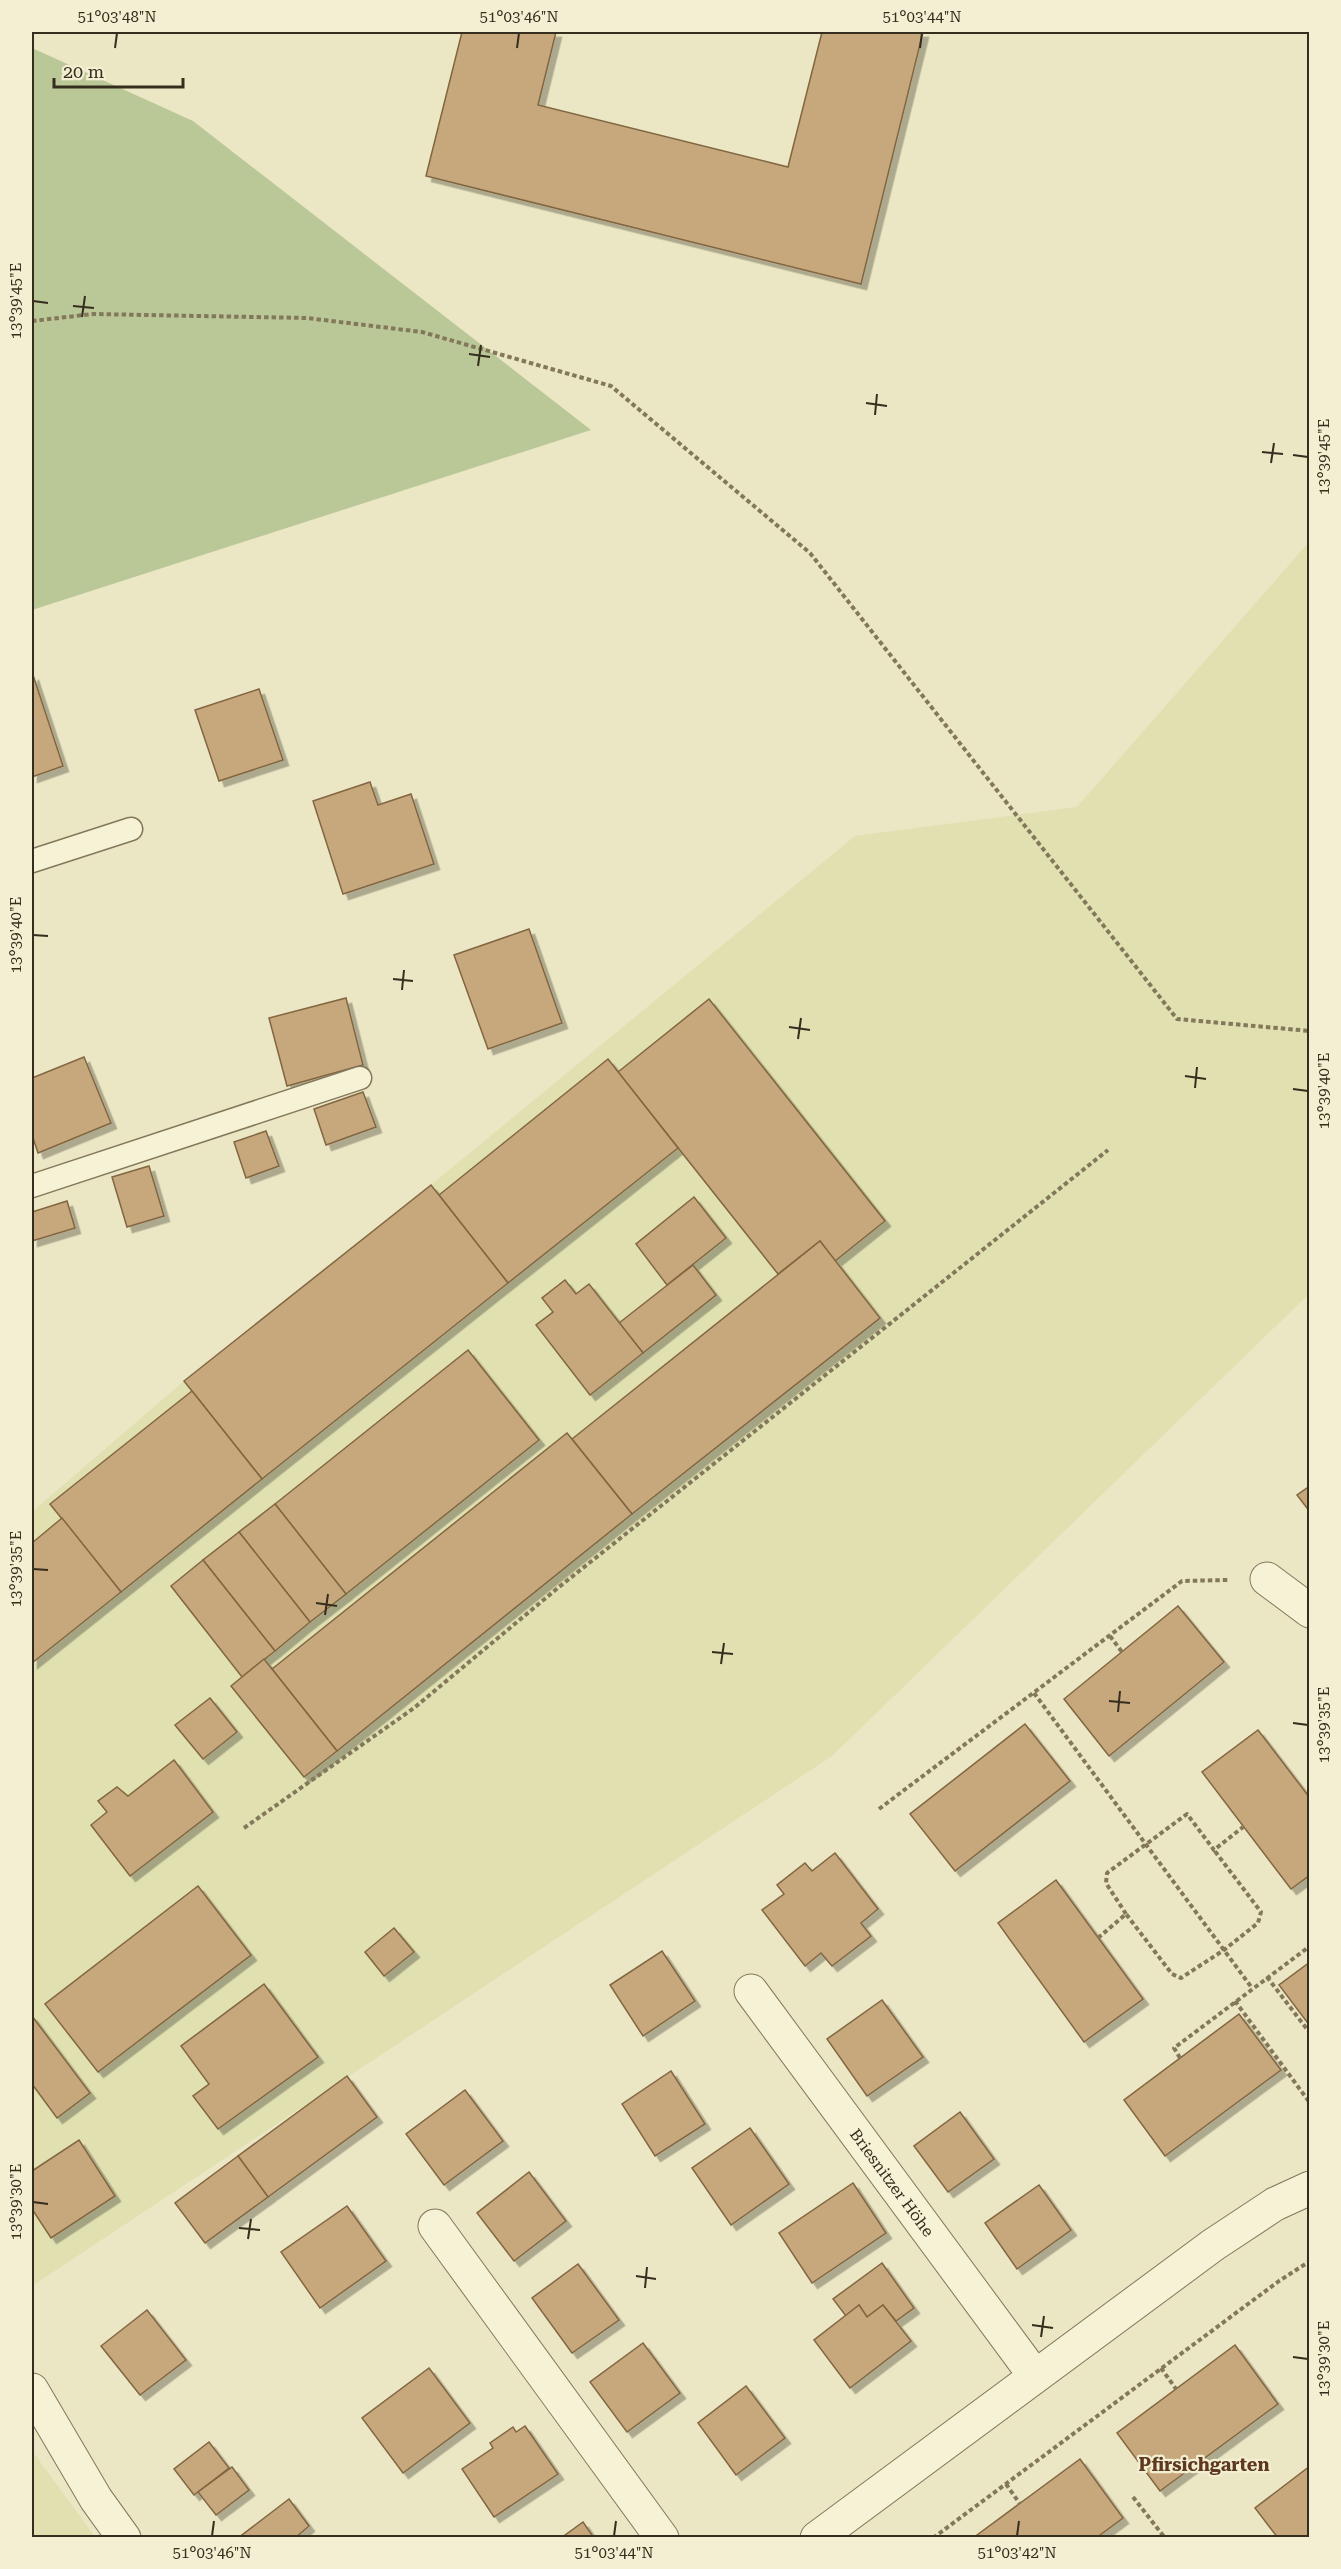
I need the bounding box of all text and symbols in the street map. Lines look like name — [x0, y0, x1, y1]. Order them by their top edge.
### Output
text: 51°03'48"N — [77, 8, 157, 26]
text: 51°03'46"N — [479, 8, 559, 26]
text: 51°03'44"N — [882, 8, 962, 26]
scale bar — [54, 51, 183, 89]
text: 20 m — [63, 61, 104, 82]
text: 13°39'45"E — [7, 263, 25, 339]
text: 13°39'45"E — [1315, 419, 1333, 495]
text: 13°39'40"E — [7, 897, 25, 973]
text: 13°39'40"E — [1315, 1053, 1333, 1129]
text: 13°39'35"E — [7, 1531, 25, 1607]
text: 13°39'35"E — [1315, 1687, 1333, 1763]
street label: Briesnitzer Höhe — [846, 2125, 938, 2241]
text: 13°39'30"E — [7, 2164, 25, 2240]
text: 13°39'30"E — [1315, 2321, 1333, 2397]
district label: Pfirsichgarten — [1139, 2454, 1269, 2475]
text: 51°03'46"N — [172, 2544, 252, 2562]
text: 51°03'44"N — [574, 2544, 654, 2562]
text: 51°03'42"N — [977, 2544, 1057, 2562]

